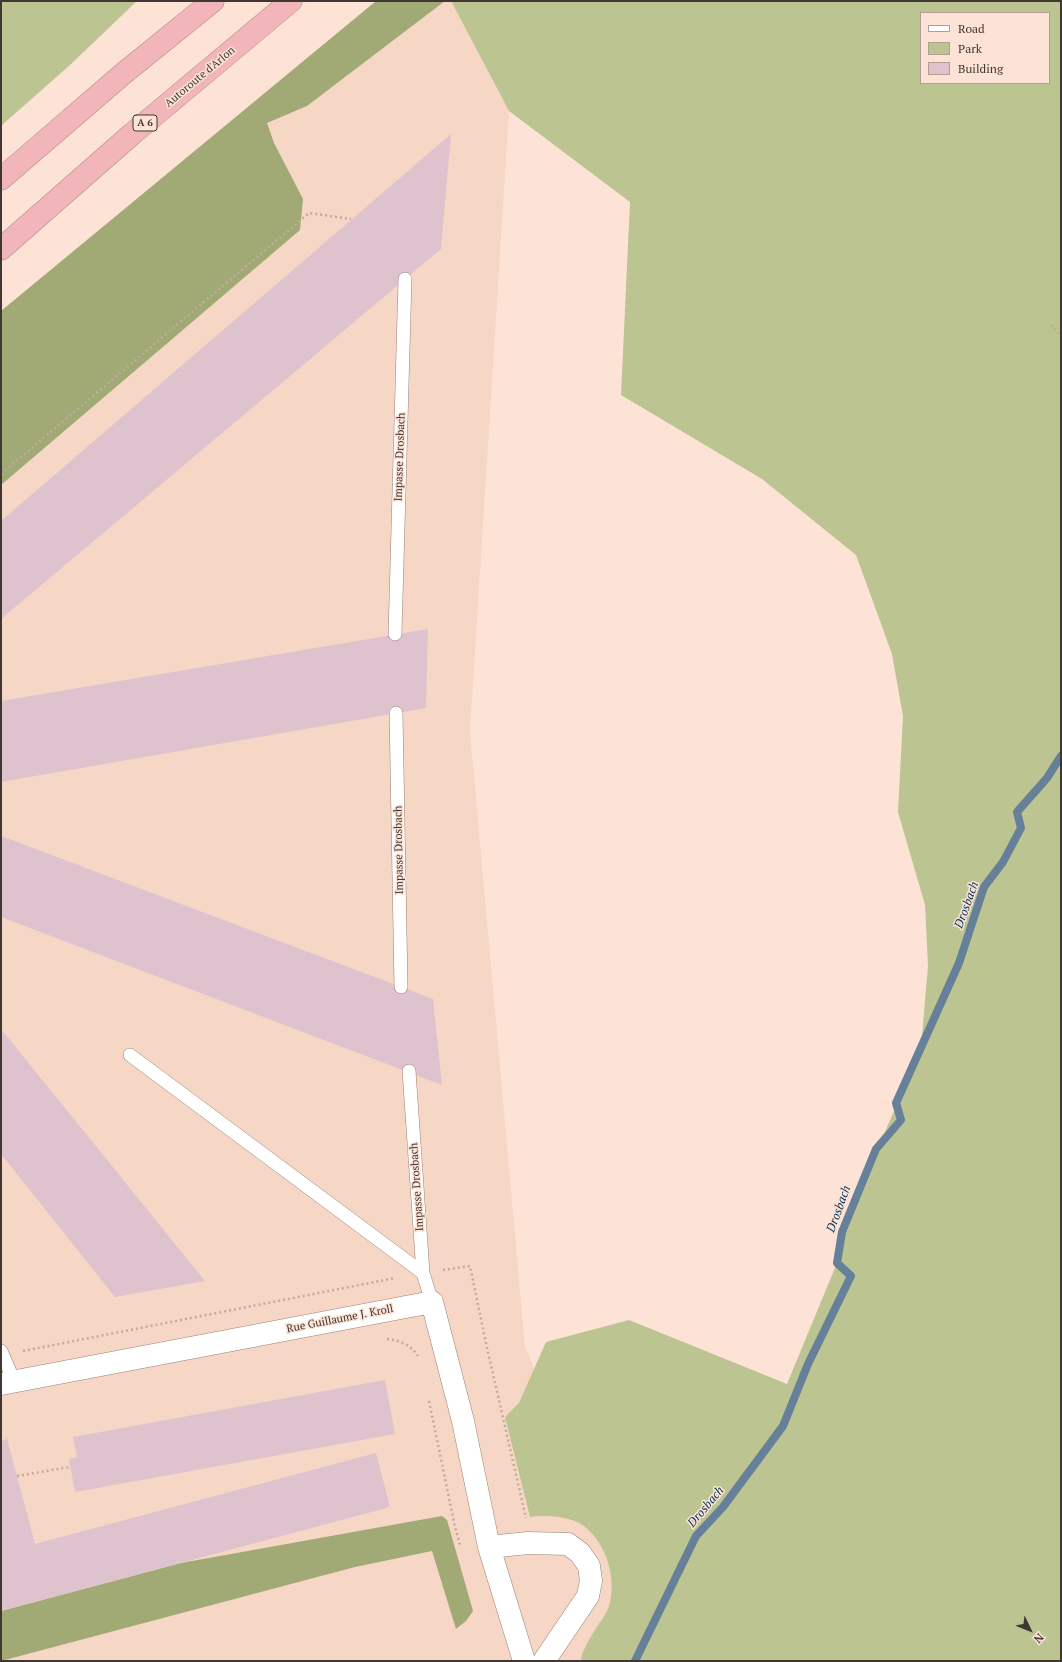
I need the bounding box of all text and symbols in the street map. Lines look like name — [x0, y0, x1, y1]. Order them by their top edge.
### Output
legend — [920, 12, 1050, 84]
text: Road — [958, 21, 985, 36]
text: Park — [958, 41, 982, 56]
street label: Autoroute d'Arlon — [162, 44, 238, 110]
text: Building — [958, 61, 1003, 76]
road number: A 6 — [133, 115, 157, 131]
street label: Impasse Drosbach — [392, 412, 408, 502]
street label: Impasse Drosbach — [392, 805, 406, 895]
water label: Drosbach — [952, 880, 982, 930]
street label: Impasse Drosbach — [407, 1142, 427, 1232]
water label: Drosbach — [824, 1184, 854, 1234]
street label: Rue Guillaume J. Kroll — [286, 1302, 394, 1336]
water label: Drosbach — [685, 1484, 727, 1530]
north arrow — [1010, 1610, 1050, 1650]
text: N — [1031, 1630, 1047, 1646]

